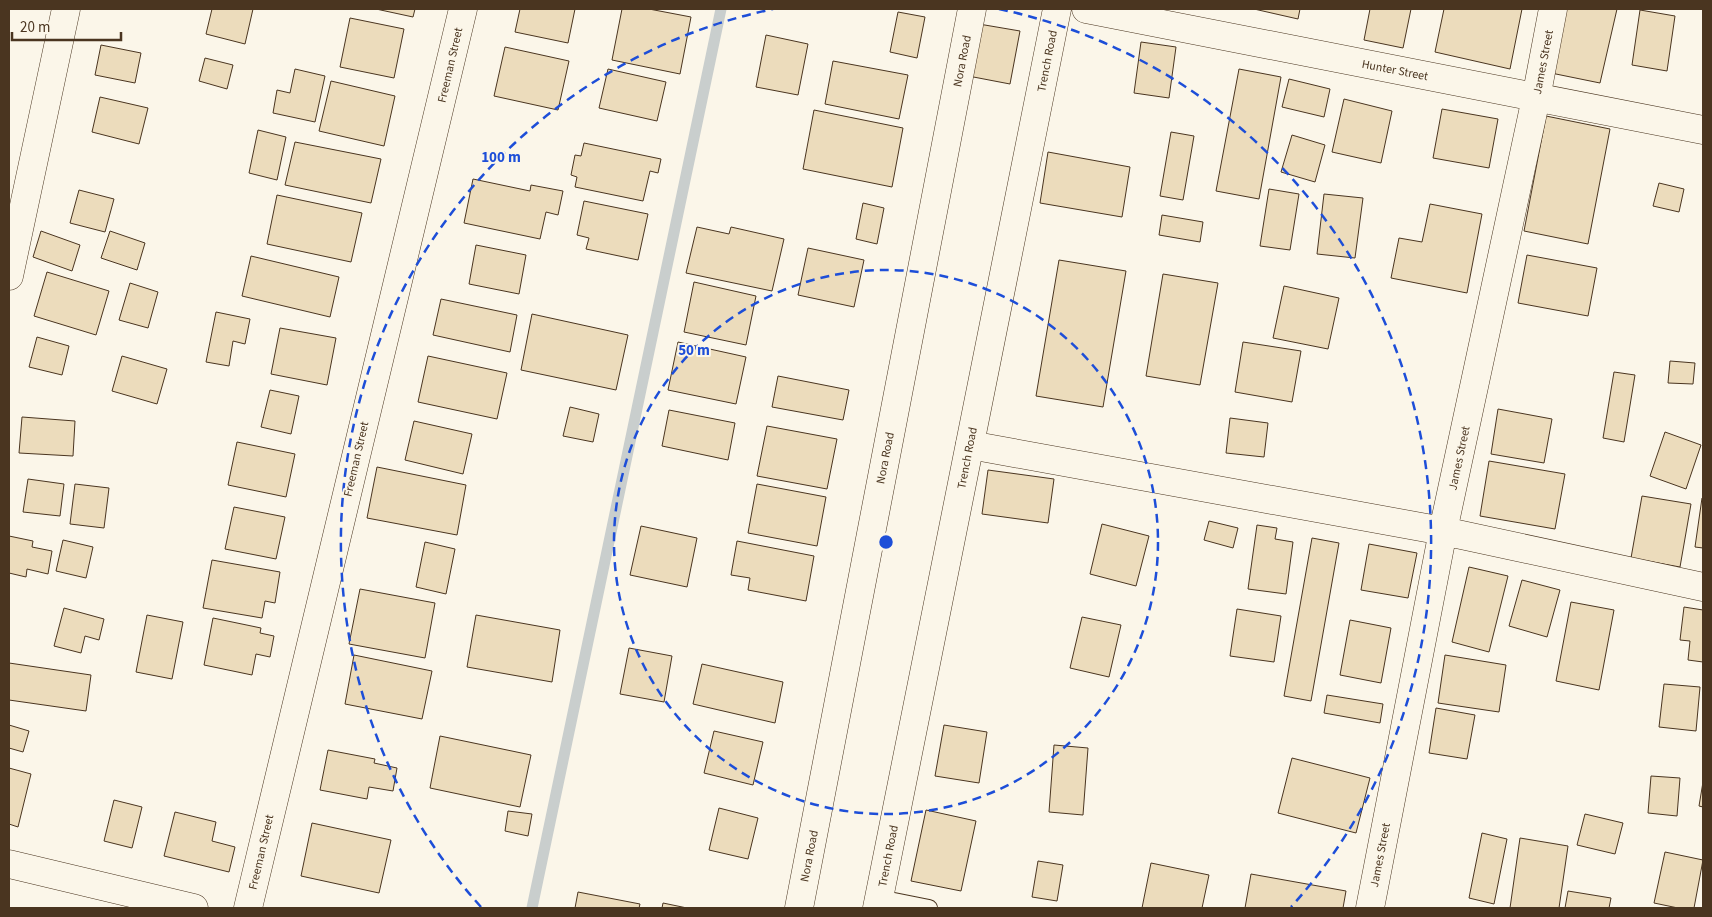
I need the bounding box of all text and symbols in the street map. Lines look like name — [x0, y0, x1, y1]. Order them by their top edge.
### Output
scale bar — [12, 10, 121, 42]
text: 20 m — [20, 17, 50, 38]
street label: Freeman Street — [434, 26, 467, 104]
street label: James Street — [1529, 28, 1558, 96]
street label: Trench Road — [1033, 29, 1062, 93]
street label: Nora Road — [949, 34, 976, 88]
street label: Hunter Street — [1360, 56, 1430, 85]
text: 100 m — [481, 147, 521, 168]
text: 50 m — [678, 340, 710, 361]
street label: Freeman Street — [340, 420, 373, 498]
street label: James Street — [1444, 424, 1475, 492]
street label: Trench Road — [953, 426, 982, 490]
street label: Nora Road — [872, 431, 899, 485]
centre of rings — [877, 533, 895, 551]
street label: Freeman Street — [245, 813, 278, 891]
street label: James Street — [1366, 821, 1395, 889]
street label: Trench Road — [874, 824, 903, 888]
street label: Nora Road — [796, 829, 823, 883]

